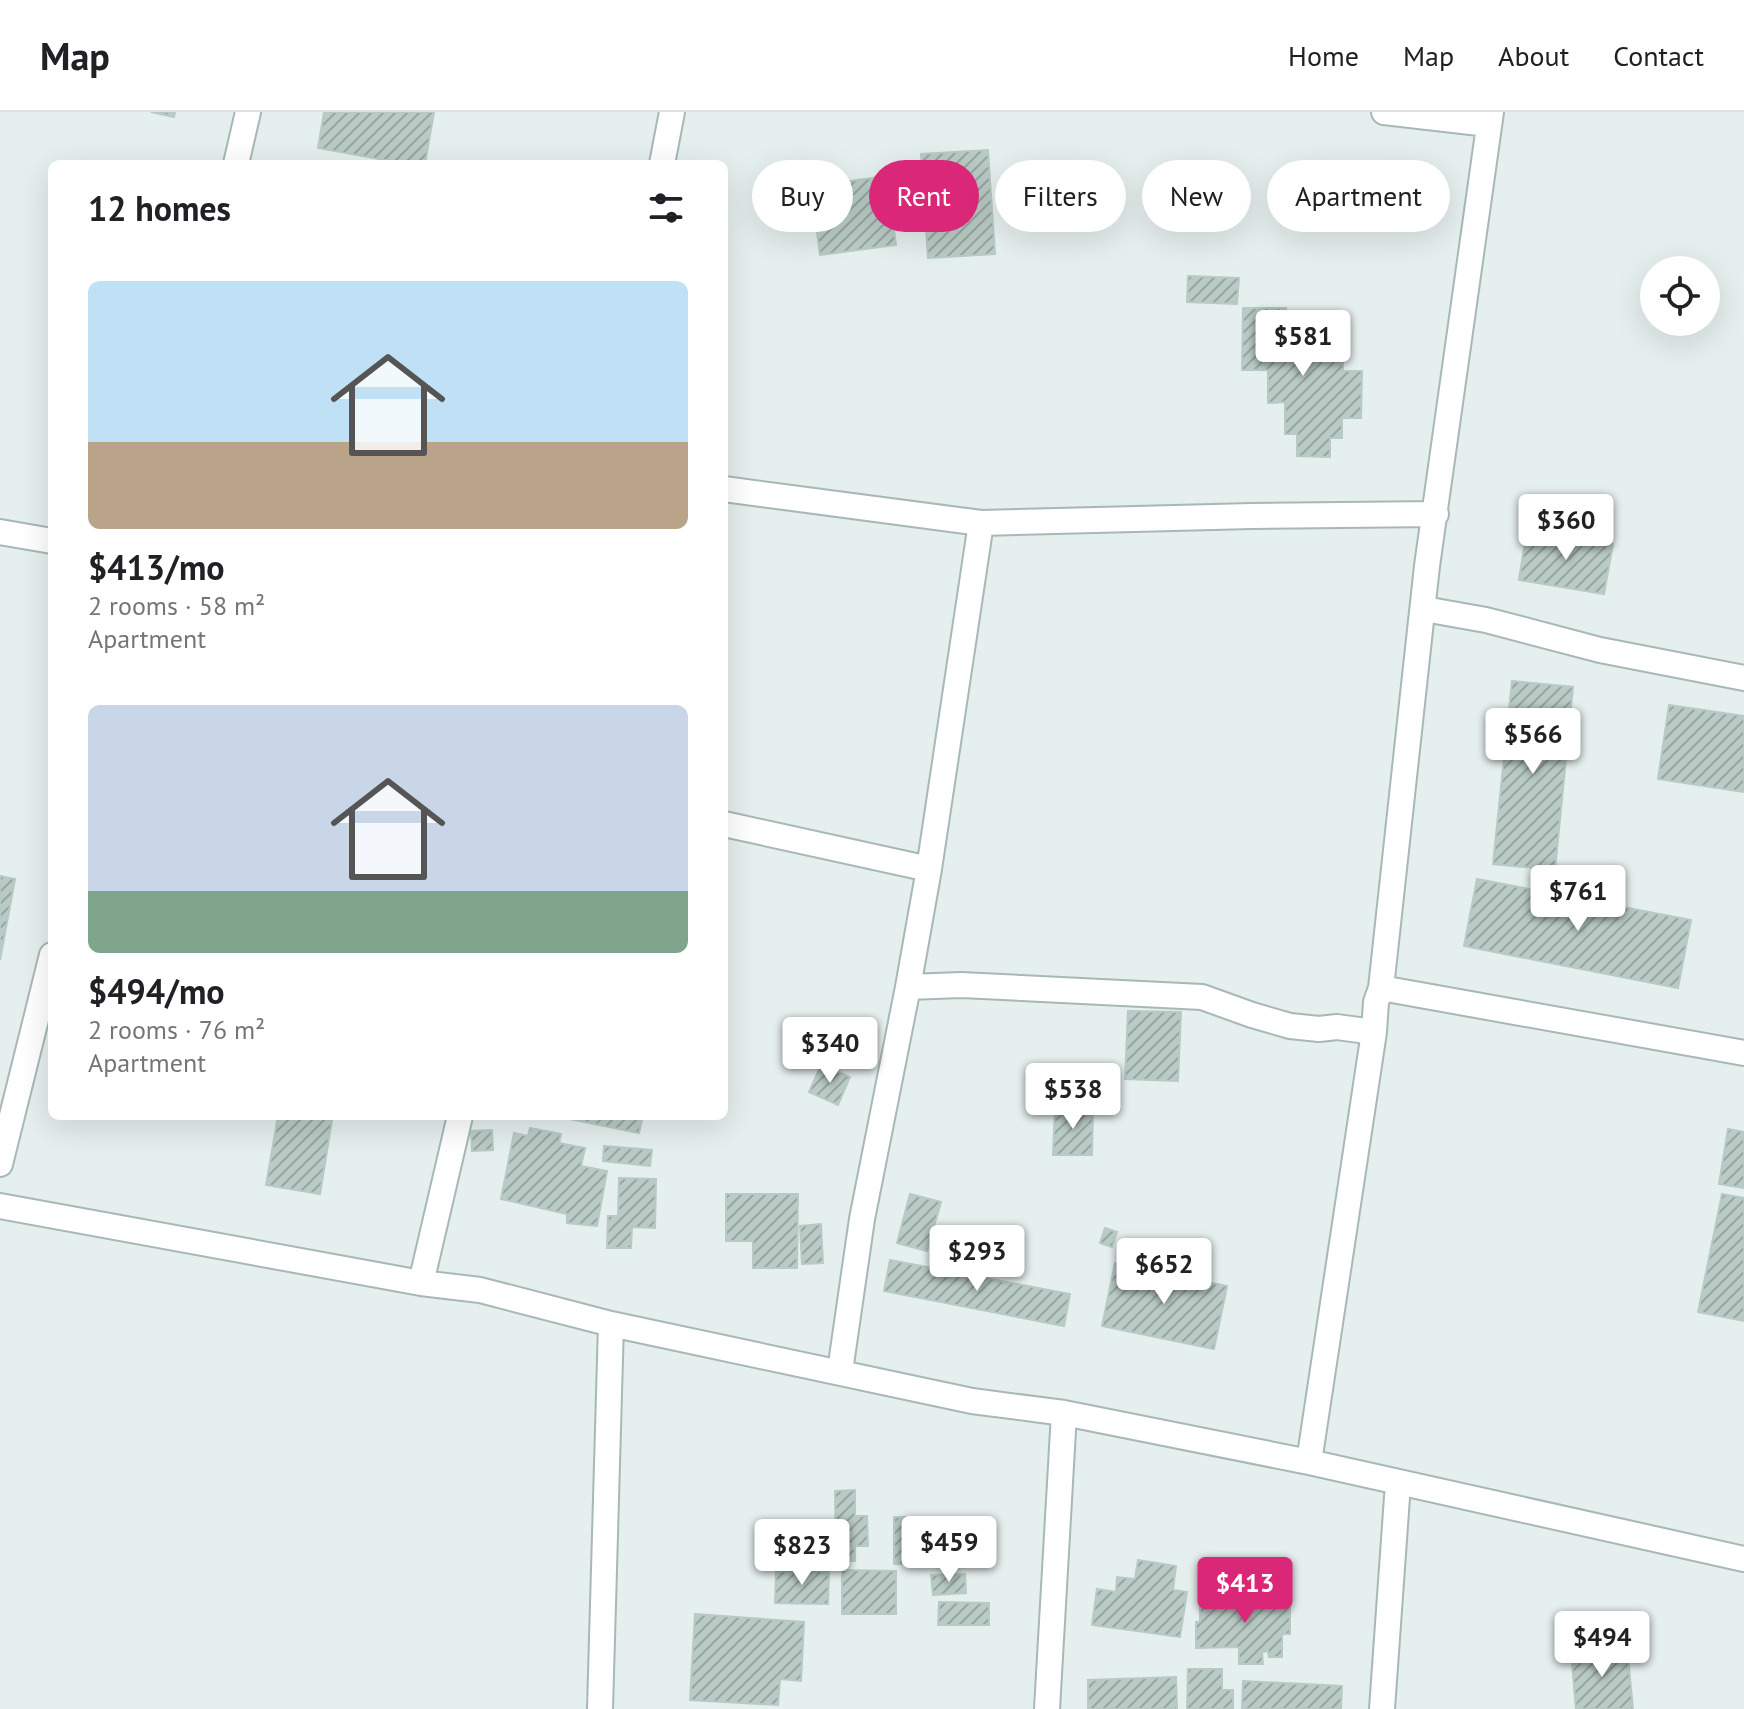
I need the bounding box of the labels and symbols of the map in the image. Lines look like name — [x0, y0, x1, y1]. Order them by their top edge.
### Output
pin: $581 — [1256, 310, 1350, 378]
pin: $360 — [1519, 494, 1613, 562]
pin: $566 — [1486, 708, 1580, 776]
pin: $761 — [1531, 865, 1625, 933]
pin: $340 — [783, 1017, 877, 1085]
pin: $538 — [1026, 1063, 1120, 1131]
pin: $293 — [930, 1225, 1024, 1293]
pin: $652 — [1117, 1238, 1211, 1306]
pin: $459 — [902, 1516, 996, 1584]
pin: $823 — [755, 1519, 849, 1587]
pin: $413 — [1198, 1557, 1292, 1625]
pin: $494 — [1555, 1611, 1649, 1679]

